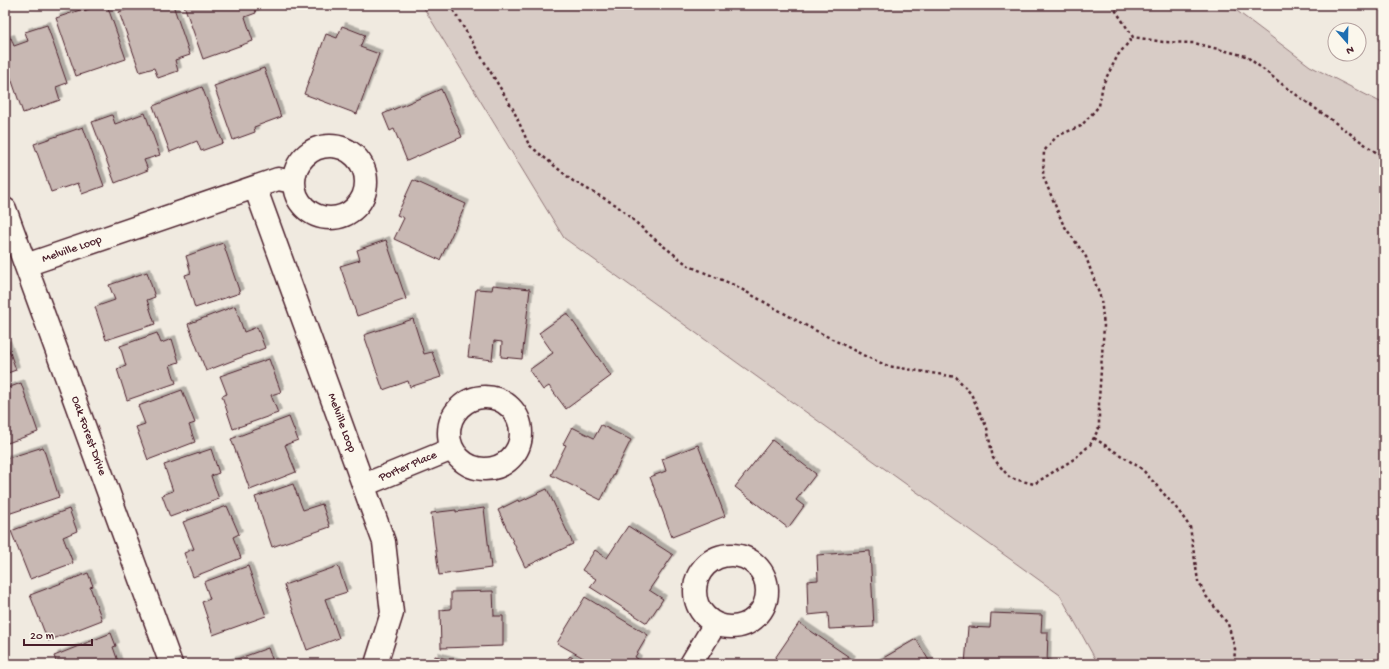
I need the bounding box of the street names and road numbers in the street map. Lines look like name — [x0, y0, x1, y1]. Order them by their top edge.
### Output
street label: Melville Loop — [40, 233, 104, 267]
street label: Melville Loop — [324, 391, 358, 455]
street label: Oak Forest Drive — [67, 395, 109, 478]
street label: Porter Place — [376, 448, 440, 486]

